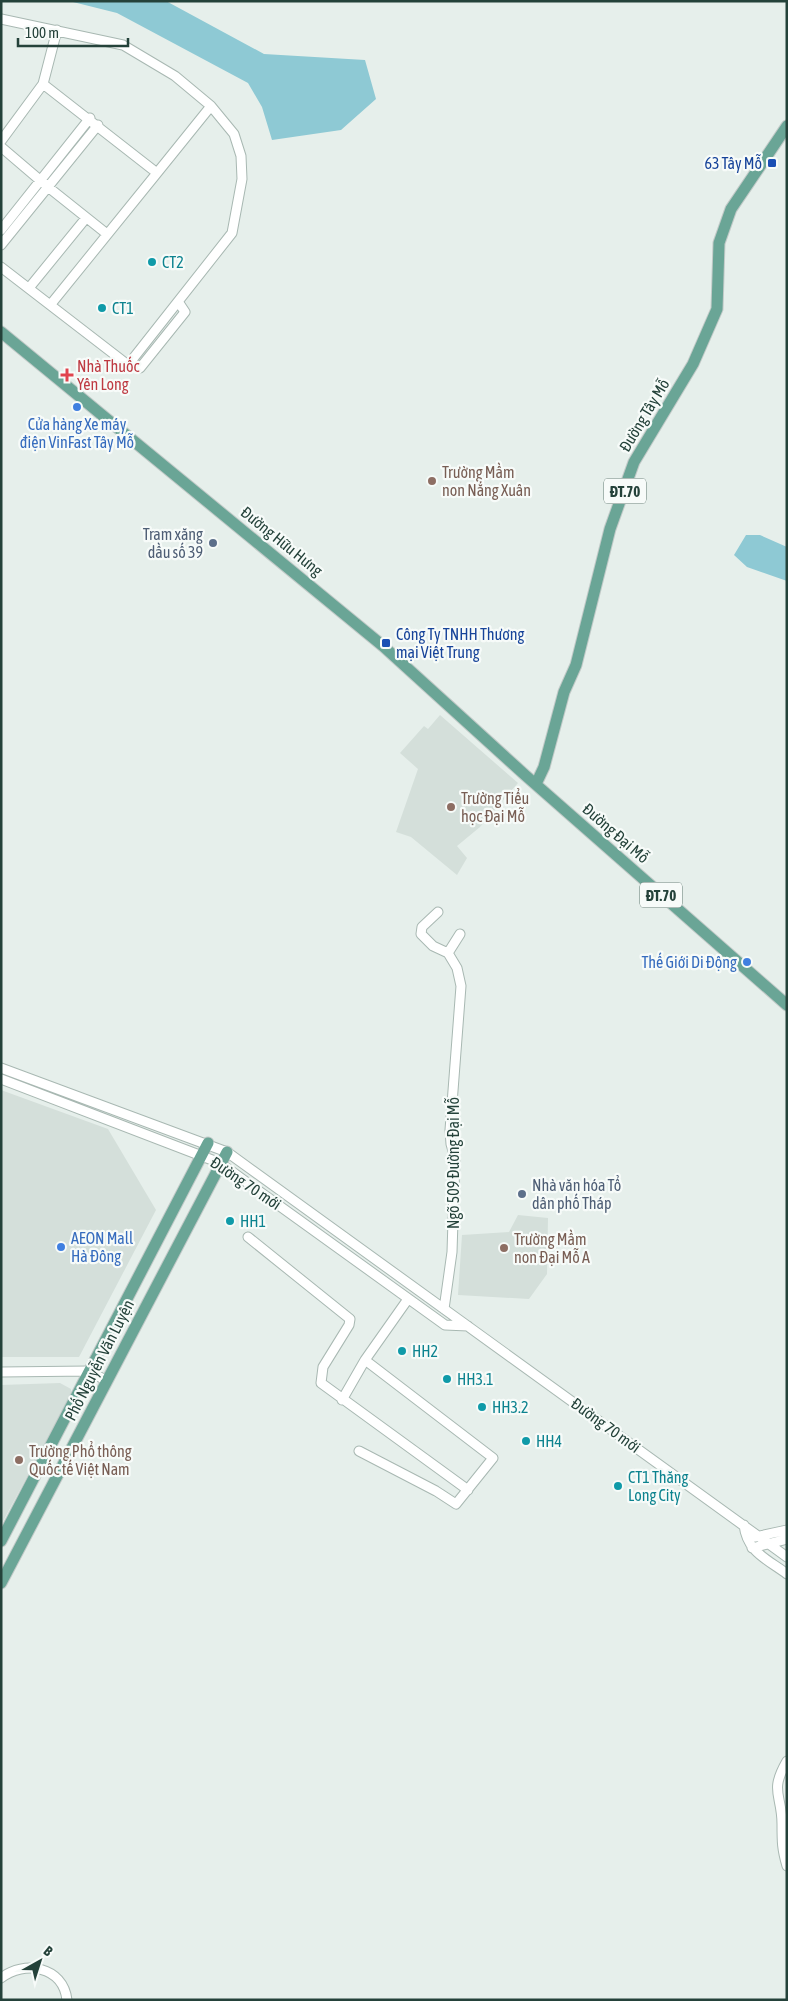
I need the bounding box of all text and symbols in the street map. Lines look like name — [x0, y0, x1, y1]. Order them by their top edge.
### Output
scale bar — [18, 15, 128, 47]
text: 100 m — [25, 24, 59, 41]
place label: 63 Tây Mỗ — [704, 154, 762, 173]
marker: 63 Tây Mỗ — [766, 157, 778, 169]
place label: CT2 — [162, 253, 184, 271]
marker: CT2 — [146, 256, 158, 268]
place label: CT1 — [112, 299, 134, 317]
marker: CT1 — [96, 302, 108, 314]
place label: Nhà Thuốc Yên Long — [77, 356, 140, 394]
marker: Nhà Thuốc Yên Long — [61, 369, 73, 381]
street label: Đường Tây Mỗ — [615, 375, 674, 455]
marker: Cửa hàng Xe máy điện VinFast Tây Mỗ — [71, 401, 83, 413]
place label: Cửa hàng Xe máy điện VinFast Tây Mỗ — [20, 415, 134, 452]
place label: Trường Mầm non Nắng Xuân — [442, 462, 531, 500]
marker: Trường Mầm non Nắng Xuân — [426, 475, 438, 487]
road number: ĐT.70 — [604, 478, 646, 504]
street label: Đường Hữu Hưng — [237, 503, 326, 580]
place label: Trạm xăng dầu số 39 — [143, 525, 203, 561]
marker: Trạm xăng dầu số 39 — [207, 537, 219, 549]
place label: Công Ty TNHH Thương mại Việt Trung — [396, 625, 524, 662]
marker: Công Ty TNHH Thương mại Việt Trung — [380, 637, 392, 649]
place label: Trường Tiểu học Đại Mỗ — [461, 788, 529, 825]
street label: Đường Đại Mỗ — [579, 799, 653, 867]
marker: Trường Tiểu học Đại Mỗ — [445, 801, 457, 813]
road number: ĐT.70 — [640, 882, 682, 908]
place label: Thế Giới Di Động — [642, 952, 737, 972]
marker: Thế Giới Di Động — [741, 956, 753, 968]
street label: Ngõ 509 Đường Đại Mỗ — [444, 1097, 463, 1229]
street label: Đường 70 mới — [207, 1153, 285, 1214]
place label: Nhà văn hóa Tổ dân phố Tháp — [532, 1175, 621, 1213]
marker: Nhà văn hóa Tổ dân phố Tháp — [516, 1188, 528, 1200]
place label: HH1 — [240, 1212, 266, 1230]
marker: HH1 — [224, 1215, 236, 1227]
place label: AEON Mall Hà Đông — [71, 1229, 134, 1266]
place label: Trường Mầm non Đại Mỗ A — [514, 1229, 590, 1266]
marker: AEON Mall Hà Đông — [55, 1241, 67, 1253]
marker: Trường Mầm non Đại Mỗ A — [498, 1242, 510, 1254]
street label: Phố Nguyễn Văn Luyện — [60, 1296, 138, 1424]
place label: HH2 — [412, 1342, 438, 1360]
marker: HH2 — [396, 1345, 408, 1357]
place label: HH3.1 — [457, 1370, 493, 1388]
marker: HH3.1 — [441, 1373, 453, 1385]
street label: Đường 70 mới — [567, 1394, 644, 1457]
place label: HH3.2 — [492, 1398, 528, 1416]
marker: HH3.2 — [476, 1401, 488, 1413]
place label: HH4 — [536, 1432, 562, 1450]
marker: HH4 — [520, 1435, 532, 1447]
place label: Trường Phổ thông Quốc tế Việt Nam — [29, 1441, 132, 1478]
marker: Trường Phổ thông Quốc tế Việt Nam — [13, 1454, 25, 1466]
place label: CT1 Thăng Long City — [628, 1468, 689, 1505]
marker: CT1 Thăng Long City — [612, 1480, 624, 1492]
north arrow — [15, 1936, 65, 1986]
text: B — [41, 1943, 56, 1959]

